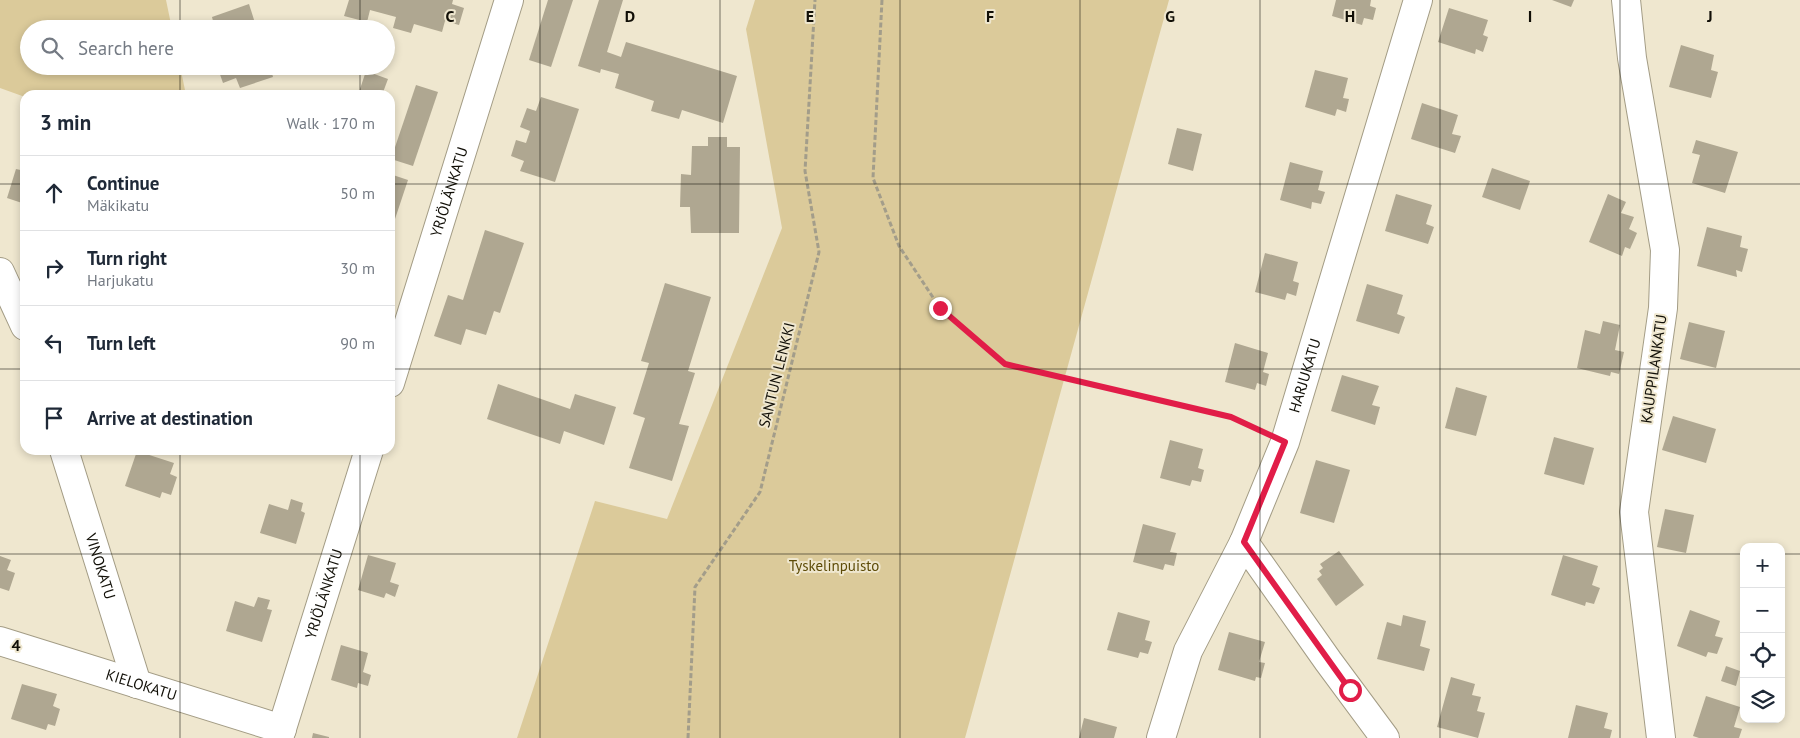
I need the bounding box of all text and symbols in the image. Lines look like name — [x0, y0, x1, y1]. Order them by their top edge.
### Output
text: C — [446, 6, 455, 26]
text: D — [625, 6, 635, 26]
text: E — [806, 6, 814, 26]
text: F — [986, 6, 994, 26]
text: G — [1165, 6, 1175, 26]
text: H — [1345, 6, 1355, 26]
text: I — [1528, 6, 1532, 26]
text: J — [1706, 6, 1713, 26]
search box — [20, 20, 395, 75]
icon: search — [38, 34, 66, 62]
text: Search here — [78, 36, 174, 60]
text: 3 min — [40, 109, 91, 136]
text: Walk · 170 m — [286, 113, 375, 133]
street label: YRJÖLÄNKATU — [426, 144, 472, 239]
text: Continue — [87, 171, 159, 195]
icon: ahead — [40, 179, 68, 207]
text: 50 m — [340, 183, 375, 203]
text: Mäkikatu — [87, 195, 149, 215]
text: Turn right — [87, 246, 167, 270]
icon: right — [40, 254, 68, 282]
text: 30 m — [340, 258, 375, 278]
text: Harjukatu — [87, 270, 154, 290]
route end — [929, 297, 952, 320]
street label: KAUPPILANKATU — [1636, 313, 1671, 425]
street label: SANTUN LENKKI — [754, 320, 799, 429]
icon: left — [40, 329, 68, 357]
text: Turn left — [87, 331, 156, 355]
text: 90 m — [340, 333, 375, 353]
street label: HARJUKATU — [1284, 336, 1325, 415]
icon: arrive — [40, 404, 68, 432]
text: Arrive at destination — [87, 406, 253, 430]
street label: VINOKATU — [81, 530, 120, 602]
map controls — [1740, 543, 1785, 723]
button: + — [1740, 543, 1785, 588]
street label: YRJÖLÄNKATU — [301, 546, 347, 641]
park label: Tyskelinpuisto — [789, 556, 879, 575]
button: − — [1740, 588, 1785, 633]
button: locate — [1740, 633, 1785, 678]
text: 4 — [11, 635, 21, 655]
street label: KIELOKATU — [104, 665, 179, 705]
button: layers — [1740, 678, 1785, 723]
route start — [1339, 679, 1362, 702]

